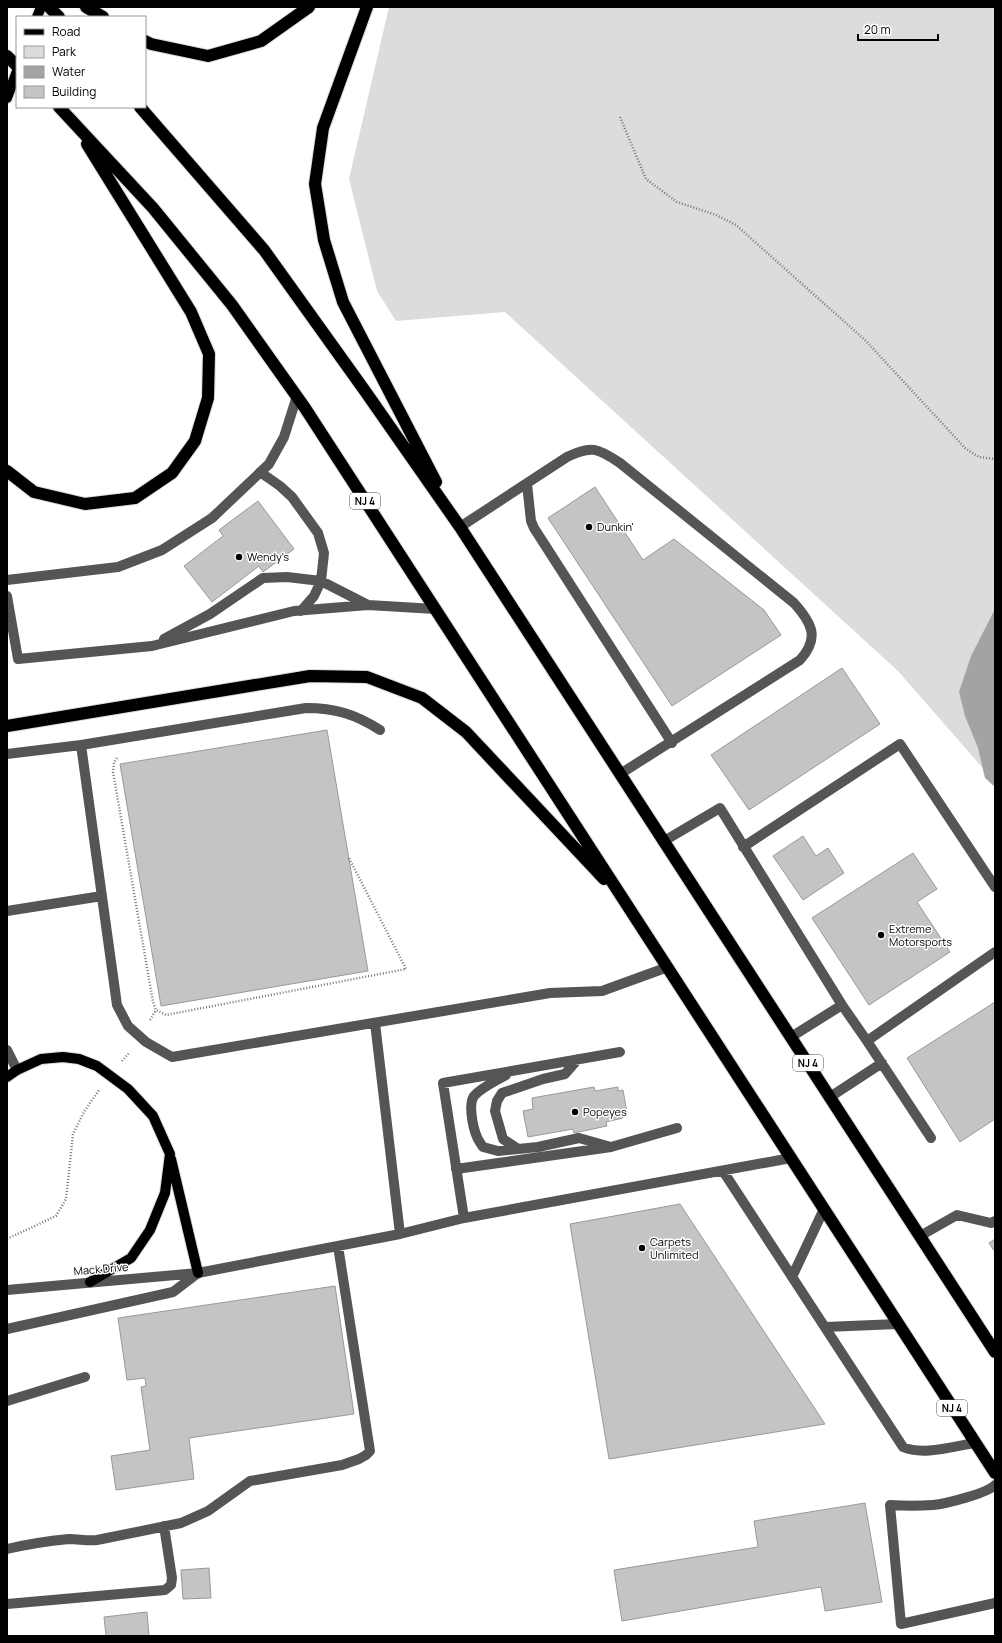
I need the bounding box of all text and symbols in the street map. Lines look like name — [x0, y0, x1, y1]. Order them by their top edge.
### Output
legend — [16, 16, 146, 108]
scale bar — [858, 16, 938, 42]
text: 20 m — [864, 21, 891, 38]
text: Road — [52, 23, 80, 40]
text: Park — [52, 43, 77, 60]
text: Water — [52, 63, 86, 80]
text: Building — [52, 83, 96, 100]
road number: NJ 4 — [350, 493, 380, 509]
place label: Dunkin' — [597, 519, 634, 534]
marker: Dunkin' — [584, 522, 594, 532]
place label: Wendy's — [247, 549, 289, 564]
marker: Wendy's — [234, 552, 244, 562]
place label: Extreme Motorsports — [889, 921, 952, 949]
marker: Extreme Motorsports — [876, 930, 886, 940]
road number: NJ 4 — [793, 1055, 823, 1071]
place label: Popeyes — [583, 1104, 627, 1119]
marker: Popeyes — [570, 1107, 580, 1117]
place label: Carpets Unlimited — [650, 1234, 698, 1262]
marker: Carpets Unlimited — [637, 1243, 647, 1253]
street label: Mack Drive — [73, 1259, 129, 1278]
road number: NJ 4 — [937, 1400, 967, 1416]

